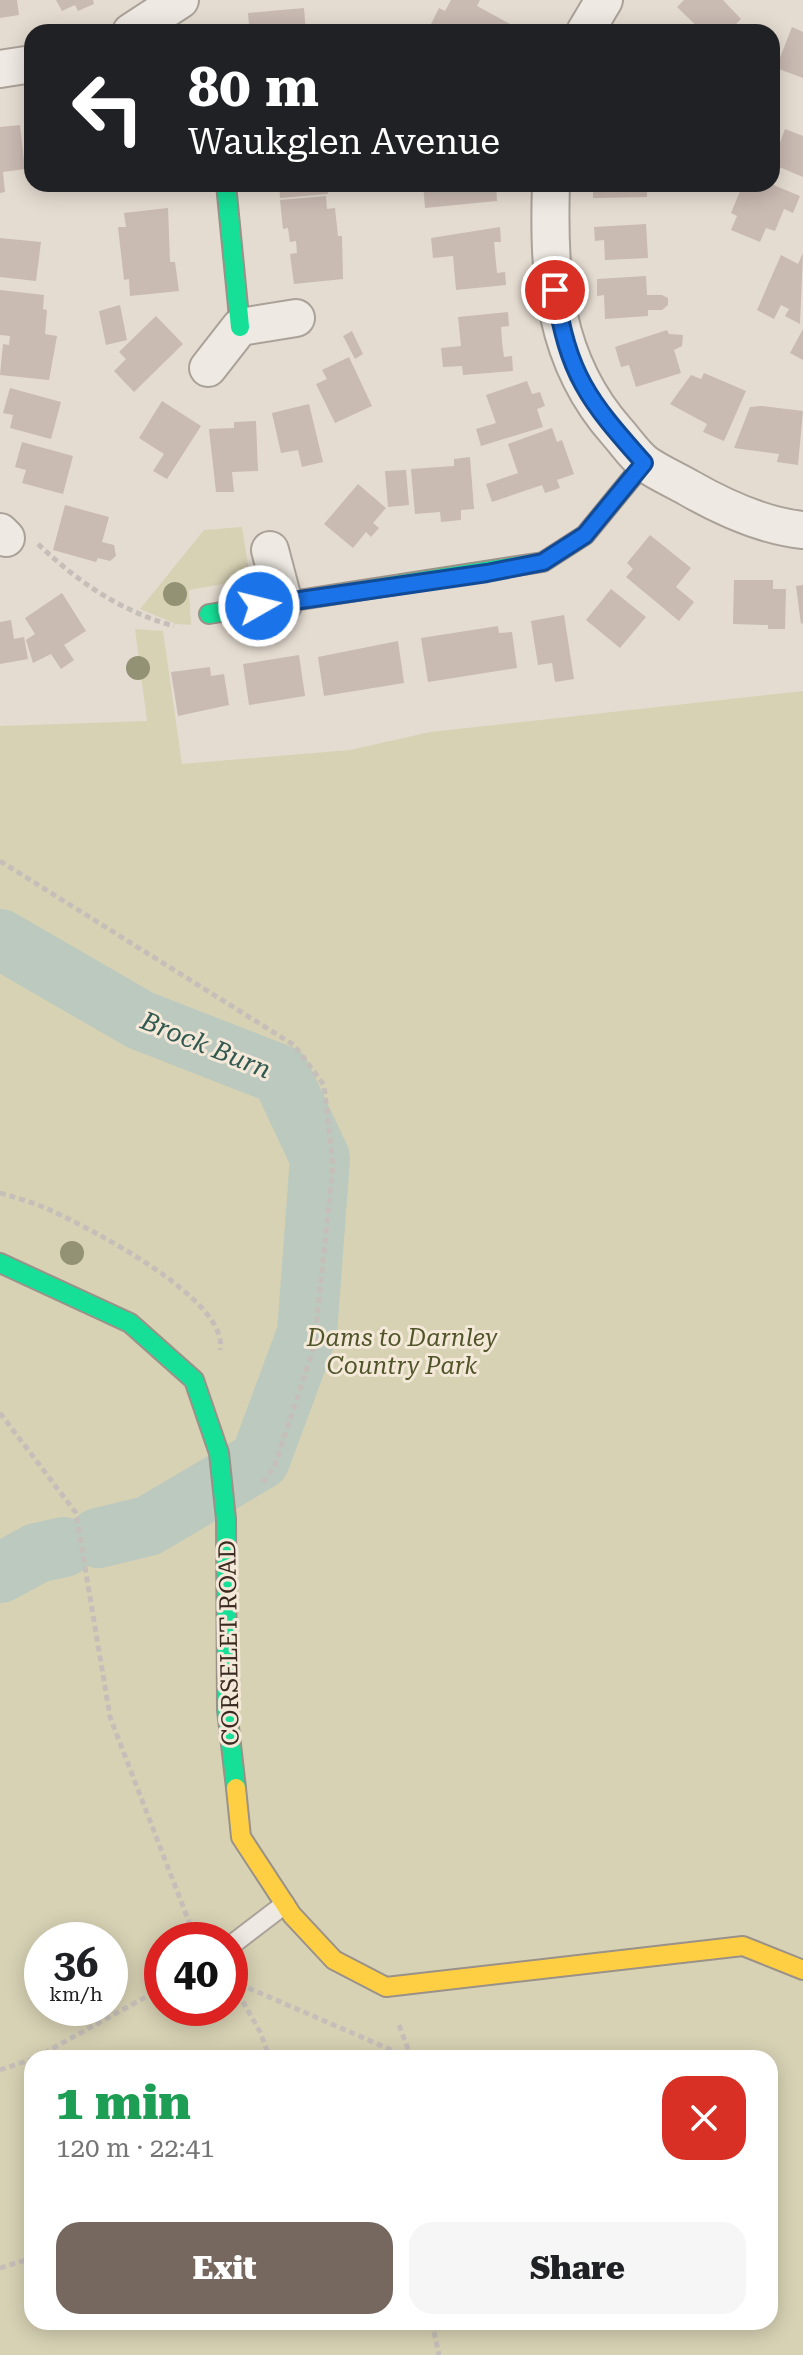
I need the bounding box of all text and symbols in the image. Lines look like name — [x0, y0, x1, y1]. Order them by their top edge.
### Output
text: 80 m — [188, 54, 319, 120]
icon: left — [56, 56, 160, 160]
text: Waukglen Avenue — [188, 121, 500, 163]
pin — [521, 256, 589, 324]
icon: arrive — [533, 268, 577, 312]
position arrow — [217, 564, 301, 648]
water label: Brock Burn — [136, 1005, 275, 1085]
park label: Dams to Darnley Country Park — [306, 1324, 498, 1380]
street label: CORSELET ROAD — [213, 1540, 245, 1746]
speed limit sign: 40 — [144, 1922, 248, 2026]
text: 36 — [54, 1940, 98, 1987]
text: km/h — [49, 1982, 103, 2006]
text: 1 min — [56, 2075, 191, 2131]
button: close — [662, 2076, 746, 2160]
text: 120 m · 22:41 — [56, 2133, 215, 2163]
button: Exit — [56, 2222, 393, 2314]
button: Share — [409, 2222, 746, 2314]

